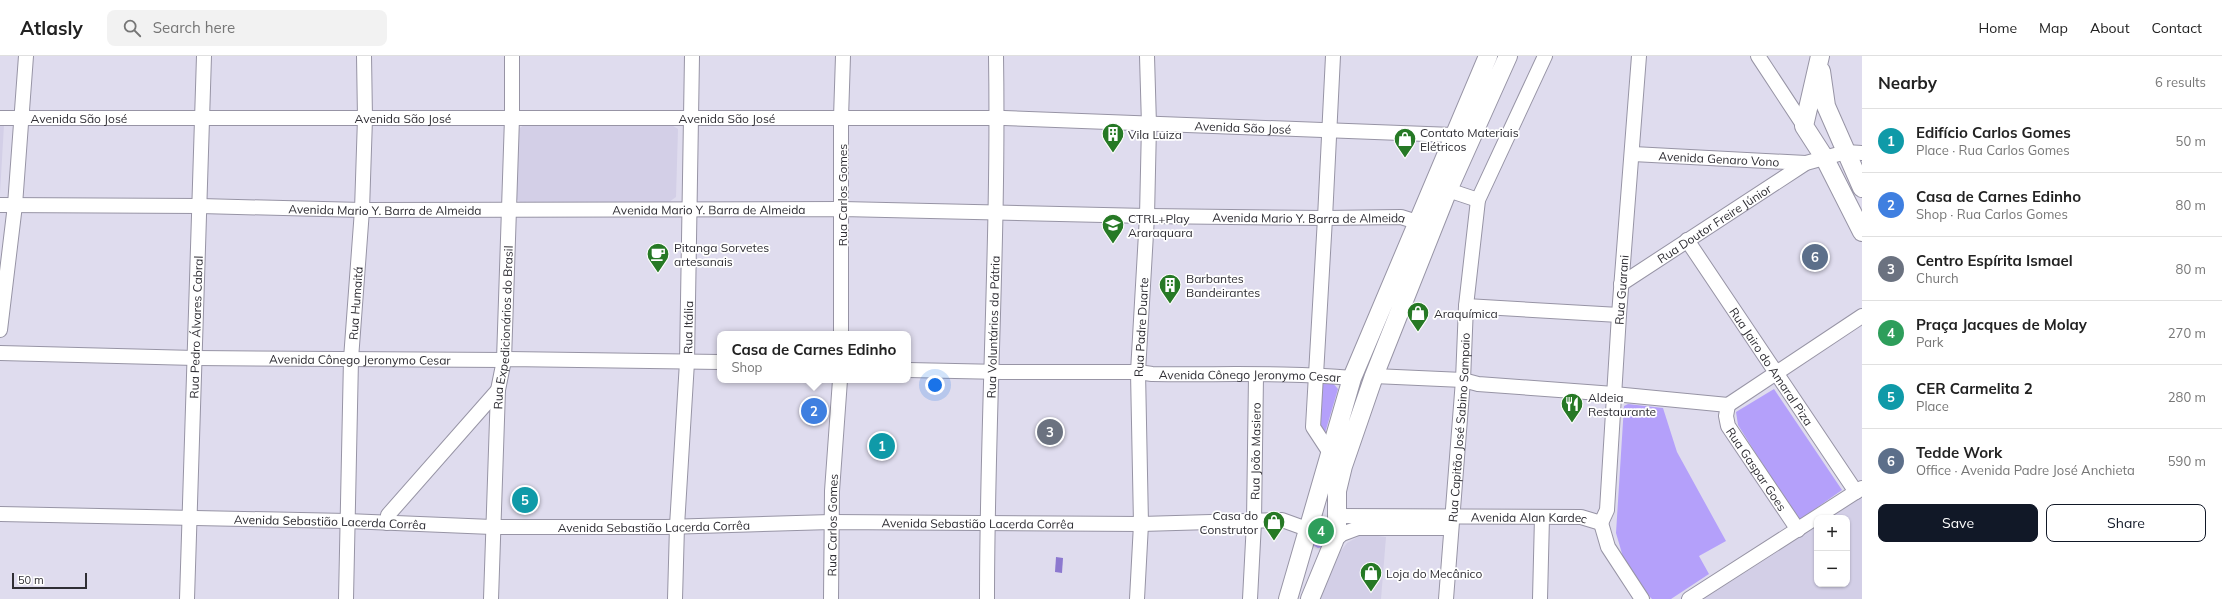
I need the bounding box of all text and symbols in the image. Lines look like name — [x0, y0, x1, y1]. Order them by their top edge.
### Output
search box — [107, 10, 387, 46]
text: Atlasly — [20, 16, 83, 40]
icon: search — [121, 17, 143, 39]
text: Search here — [153, 18, 235, 37]
text: Home — [1978, 19, 2017, 37]
text: Map — [2039, 19, 2068, 37]
text: About — [2090, 19, 2130, 37]
text: Contact — [2152, 19, 2202, 37]
text: Nearby — [1878, 72, 1937, 93]
text: 6 results — [2155, 74, 2206, 90]
street label: Avenida São José — [31, 111, 127, 126]
street label: Avenida São José — [355, 111, 451, 126]
street label: Avenida São José — [679, 111, 775, 126]
street label: Avenida São José — [1194, 118, 1291, 136]
building icon: Vila Luiza — [1100, 121, 1126, 154]
text: Edifício Carlos Gomes — [1916, 123, 2071, 142]
place label: Contato Materiais Elétricos — [1420, 125, 1519, 154]
shop icon: Contato Materiais Elétricos — [1392, 126, 1418, 159]
place label: Vila Luiza — [1128, 127, 1182, 142]
text: 1 — [1887, 133, 1895, 149]
text: 50 m — [2176, 133, 2206, 149]
text: Place · Rua Carlos Gomes — [1916, 142, 2070, 158]
street label: Rua Carlos Gomes — [835, 144, 850, 246]
street label: Avenida Genaro Vono — [1658, 148, 1780, 169]
street label: Rua Doutor Freire Júnior — [1654, 180, 1774, 266]
text: Casa de Carnes Edinho — [1916, 187, 2081, 206]
text: 2 — [1887, 197, 1895, 213]
text: 80 m — [2176, 197, 2206, 213]
street label: Avenida Mario Y. Barra de Almeida — [288, 201, 482, 218]
street label: Avenida Mario Y. Barra de Almeida — [612, 202, 806, 217]
text: Shop · Rua Carlos Gomes — [1916, 206, 2068, 222]
street label: Avenida Mario Y. Barra de Almeida — [1212, 209, 1407, 226]
place label: CTRL+Play Araraquara — [1128, 211, 1193, 240]
school or university icon: CTRL+Play Araraquara — [1100, 212, 1126, 245]
place label: Pitanga Sorvetes artesanais — [674, 240, 769, 269]
cafe icon: Pitanga Sorvetes artesanais — [645, 241, 671, 274]
pin: 6 — [1802, 242, 1828, 272]
street label: Rua Expedicionários do Brasil — [490, 245, 515, 410]
text: Centro Espírita Ismael — [1916, 251, 2073, 270]
street label: Rua Guarani — [1611, 254, 1631, 325]
street label: Rua Pedro Álvares Cabral — [186, 255, 205, 399]
street label: Rua Voluntários da Pátria — [983, 256, 1002, 399]
text: 3 — [1887, 261, 1895, 277]
text: 80 m — [2176, 261, 2206, 277]
street label: Rua Humaitá — [345, 266, 365, 341]
text: Church — [1916, 270, 1959, 286]
place label: Barbantes Bandeirantes — [1186, 271, 1260, 300]
building icon: Barbantes Bandeirantes — [1157, 272, 1183, 305]
street label: Rua Padre Duarte — [1130, 277, 1151, 377]
shop icon: Araquímica — [1405, 300, 1431, 333]
street label: Rua Itália — [680, 301, 695, 354]
street label: Rua Jairo do Amaral Piza — [1727, 304, 1817, 428]
place label: Araquímica — [1434, 306, 1498, 321]
text: Praça Jacques de Molay — [1916, 315, 2087, 334]
text: 4 — [1887, 325, 1895, 341]
text: 270 m — [2168, 325, 2206, 341]
popup — [717, 331, 911, 383]
street label: Rua Capitão José Sabino Sampaio — [1444, 332, 1472, 523]
text: Park — [1916, 334, 1943, 350]
text: Casa de Carnes Edinho — [731, 340, 897, 359]
street label: Avenida Cônego Jeronymo Cesar — [269, 351, 451, 367]
text: Shop — [731, 359, 762, 375]
street label: Avenida Cônego Jeronymo Cesar — [1159, 367, 1342, 385]
your location — [925, 375, 945, 395]
text: CER Carmelita 2 — [1916, 379, 2033, 398]
text: 5 — [1887, 389, 1895, 405]
text: 280 m — [2168, 389, 2206, 405]
place label: Aldeia Restaurante — [1588, 390, 1656, 419]
restaurant icon: Aldeia Restaurante — [1559, 391, 1585, 424]
pin: 2 — [801, 396, 827, 426]
text: Place — [1916, 398, 1949, 414]
street label: Rua João Masiero — [1247, 402, 1263, 500]
pin: 3 — [1037, 417, 1063, 447]
street label: Rua Gaspar Goes — [1723, 424, 1790, 514]
pin: 1 — [869, 431, 895, 461]
text: Tedde Work — [1916, 443, 2002, 462]
text: 6 — [1887, 453, 1895, 469]
text: 590 m — [2168, 453, 2206, 469]
text: Office · Avenida Padre José Anchieta — [1916, 462, 2135, 478]
street label: Rua Carlos Gomes — [824, 473, 841, 576]
pin: 5 — [512, 485, 538, 515]
button: Save — [1878, 504, 2038, 542]
button: Share — [2046, 504, 2206, 542]
place label: Casa do Construtor — [1200, 508, 1259, 537]
shop icon: Casa do Construtor — [1261, 509, 1287, 542]
street label: Avenida Alan Kardec — [1471, 509, 1589, 526]
street label: Avenida Sebastião Lacerda Corrêa — [234, 511, 426, 532]
street label: Avenida Sebastião Lacerda Corrêa — [882, 515, 1074, 531]
map controls — [1814, 515, 1850, 587]
button: + — [1814, 515, 1850, 551]
pin: 4 — [1308, 516, 1334, 546]
street label: Avenida Sebastião Lacerda Corrêa — [558, 517, 750, 535]
button: − — [1814, 551, 1850, 587]
shop icon: Loja do Mecânico — [1358, 560, 1384, 593]
place label: Loja do Mecânico — [1386, 566, 1482, 581]
scale bar — [12, 571, 87, 590]
text: 50 m — [18, 573, 44, 587]

